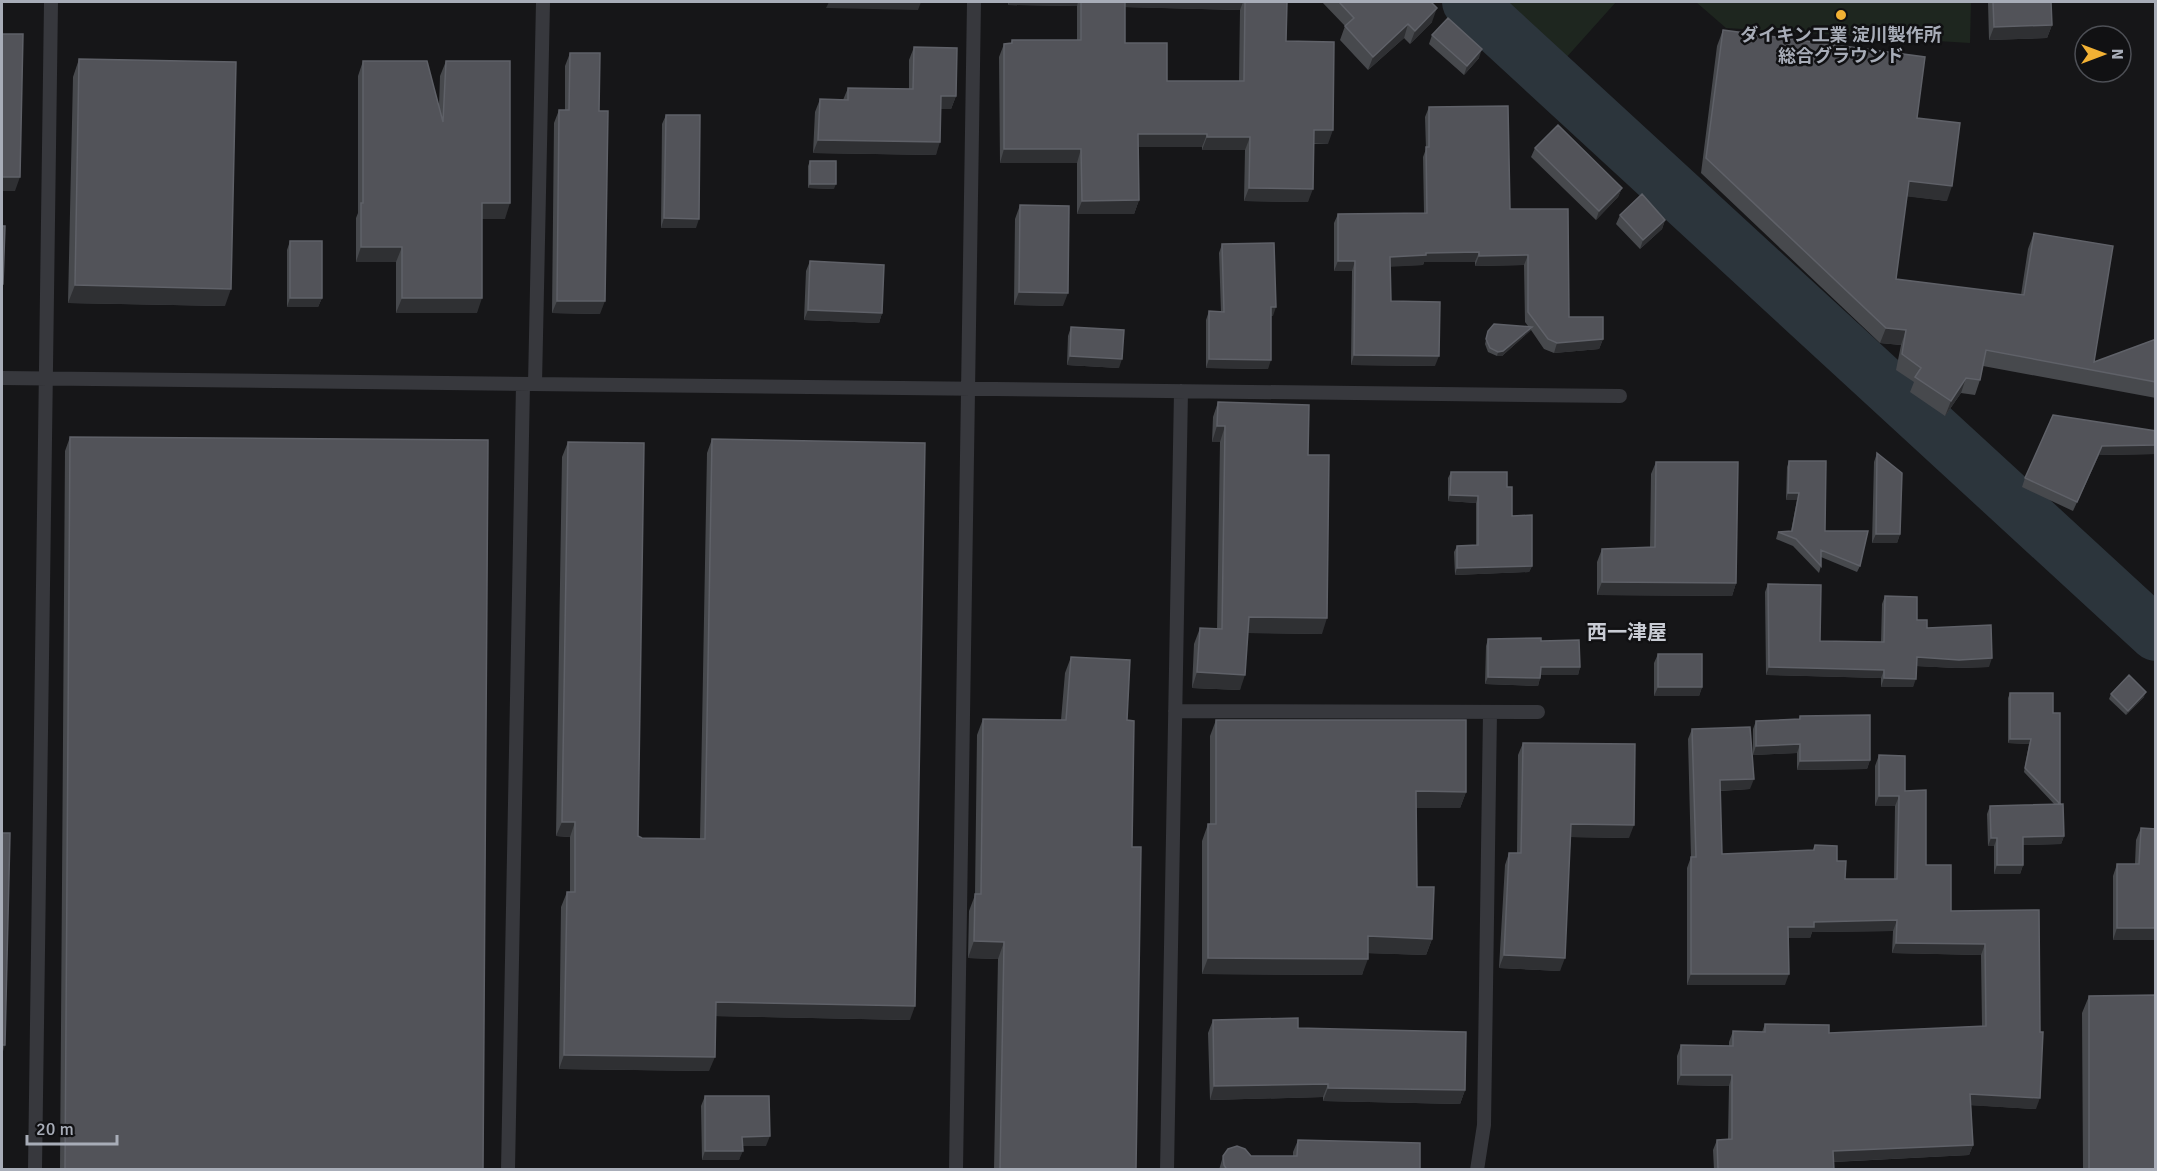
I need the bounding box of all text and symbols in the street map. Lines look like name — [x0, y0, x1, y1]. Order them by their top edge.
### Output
marker: ダイキン工業 淀川製作所 総合グラウンド — [1834, 8, 1848, 22]
place label: ダイキン工業 淀川製作所 総合グラウンド — [1740, 24, 1942, 67]
north arrow — [2073, 24, 2133, 84]
text: N — [2107, 48, 2127, 60]
district label: 西一津屋 — [1587, 620, 1667, 645]
scale bar — [27, 1108, 117, 1146]
text: 20 m — [36, 1118, 74, 1140]

